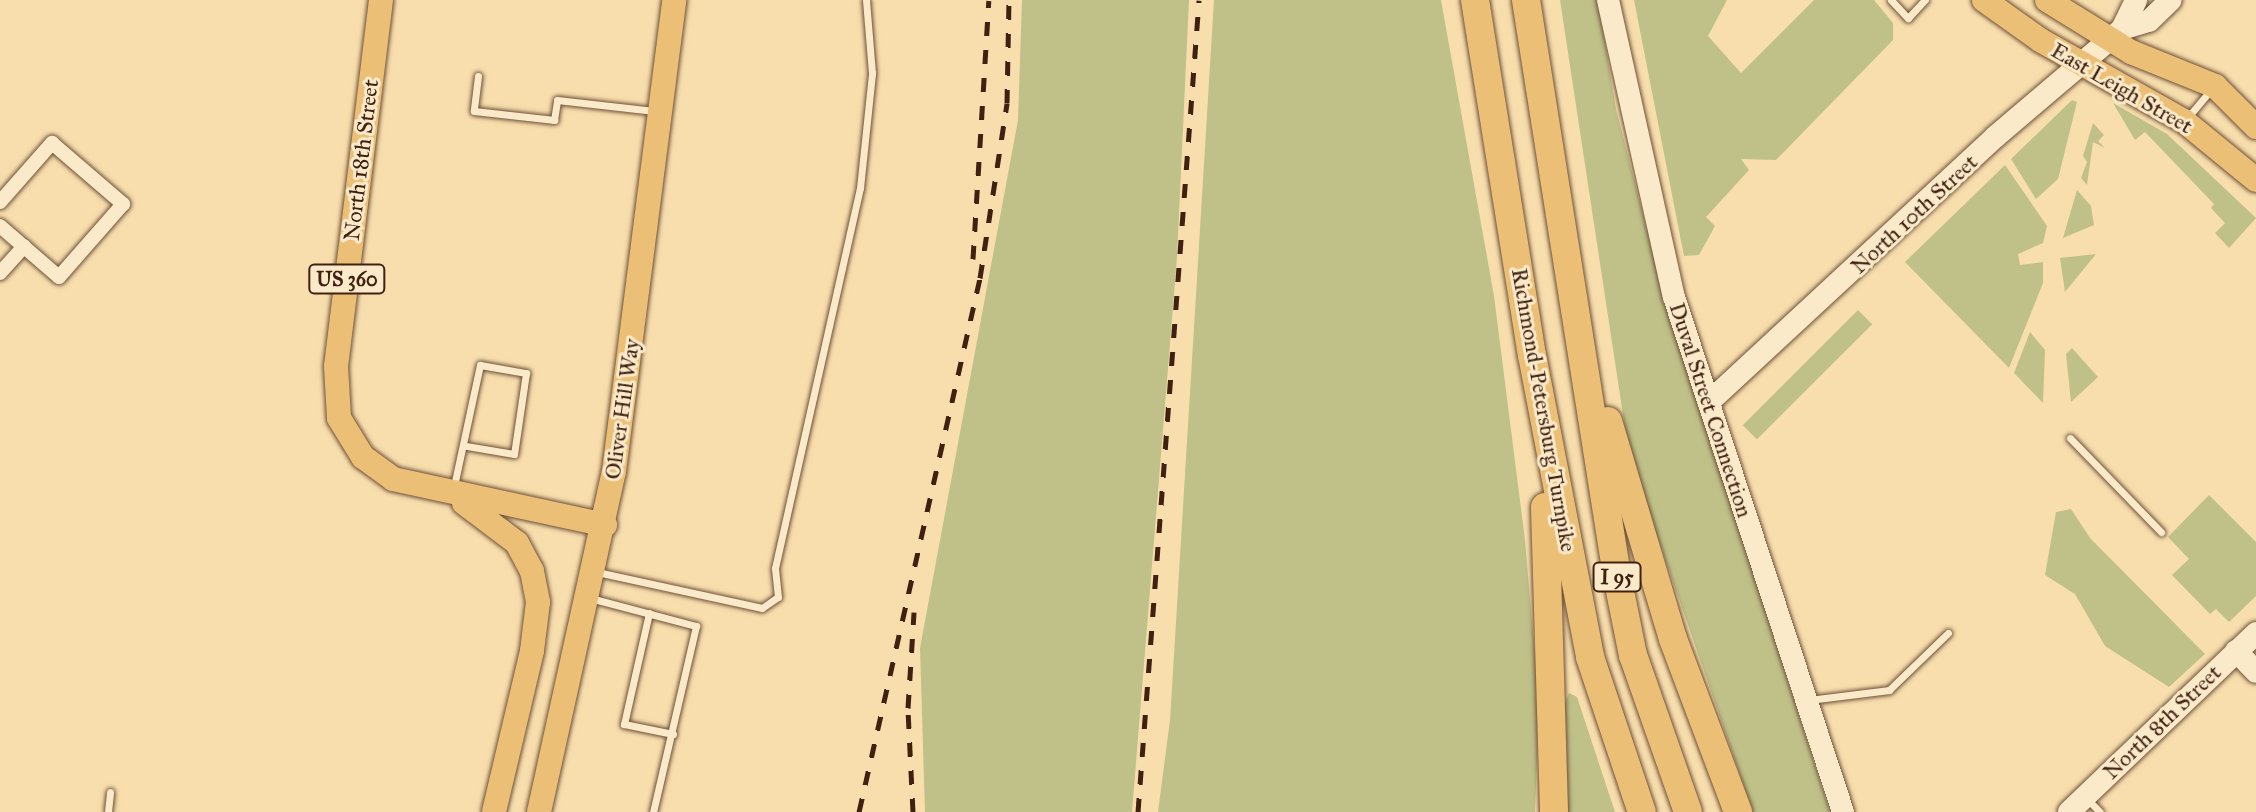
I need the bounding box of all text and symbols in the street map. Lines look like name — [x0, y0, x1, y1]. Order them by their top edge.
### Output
street label: East Leigh Street — [2047, 37, 2197, 139]
street label: North 18th Street — [338, 78, 384, 242]
street label: North 10th Street — [1845, 149, 1983, 279]
road number: US 360 — [307, 263, 387, 295]
street label: Richmond-Petersburg Turnpike — [1506, 266, 1582, 554]
street label: Duval Street Connection — [1664, 299, 1758, 521]
street label: Oliver Hill Way — [599, 337, 645, 481]
road number: I 95 — [1591, 561, 1643, 593]
street label: North 8th Street — [2098, 659, 2226, 785]

